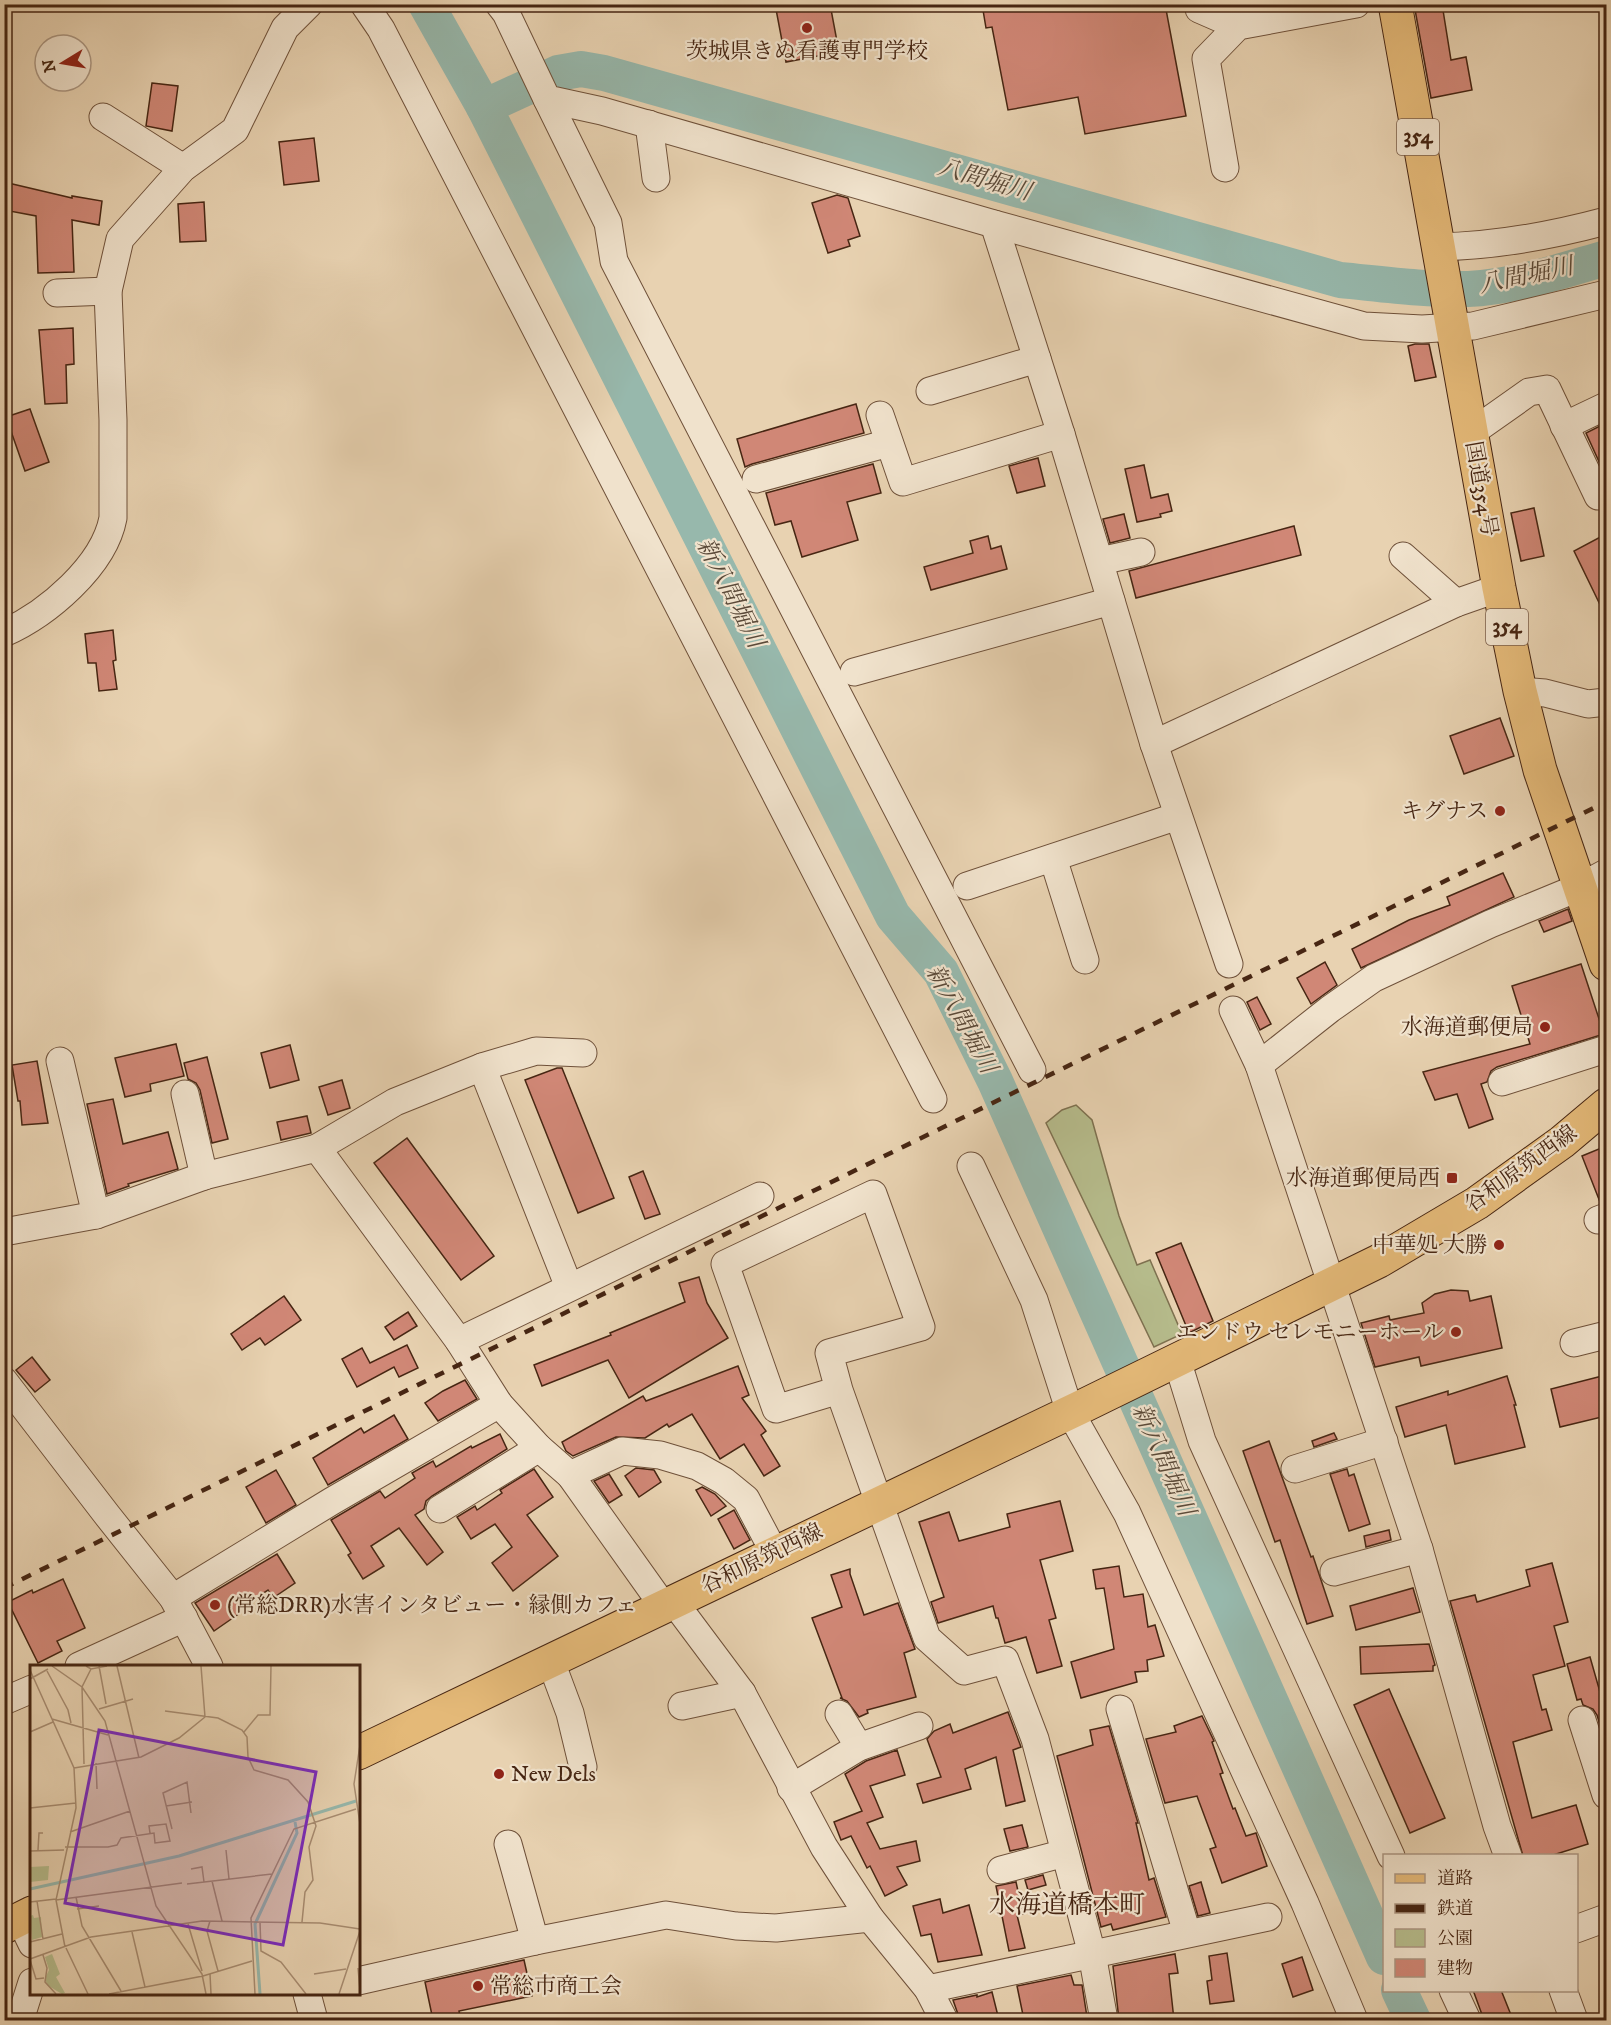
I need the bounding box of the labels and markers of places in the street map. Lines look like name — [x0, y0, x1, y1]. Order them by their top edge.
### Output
marker: 茨城県きぬ看護専門学校 — [800, 21, 814, 35]
place label: 茨城県きぬ看護専門学校 — [686, 38, 928, 65]
place label: キグナス — [1401, 798, 1488, 825]
marker: キグナス — [1493, 804, 1507, 818]
place label: 水海道郵便局 — [1401, 1014, 1533, 1041]
marker: 水海道郵便局 — [1538, 1020, 1552, 1034]
place label: 水海道郵便局西 — [1286, 1165, 1440, 1192]
marker: 水海道郵便局西 — [1445, 1171, 1459, 1185]
place label: 中華処 大勝 — [1372, 1232, 1487, 1259]
marker: 中華処 大勝 — [1492, 1238, 1506, 1252]
place label: エンドウ セレモニーホール — [1176, 1319, 1444, 1346]
marker: エンドウ セレモニーホール — [1449, 1325, 1463, 1339]
place label: (常総DRR)水害インタビュー・縁側カフェ — [227, 1592, 637, 1619]
marker: (常総DRR)水害インタビュー・縁側カフェ — [208, 1598, 222, 1612]
place label: New Dels — [511, 1761, 596, 1788]
marker: New Dels — [492, 1767, 506, 1781]
place label: 常総市商工会 — [490, 1973, 622, 2000]
marker: 常総市商工会 — [471, 1979, 485, 1993]

